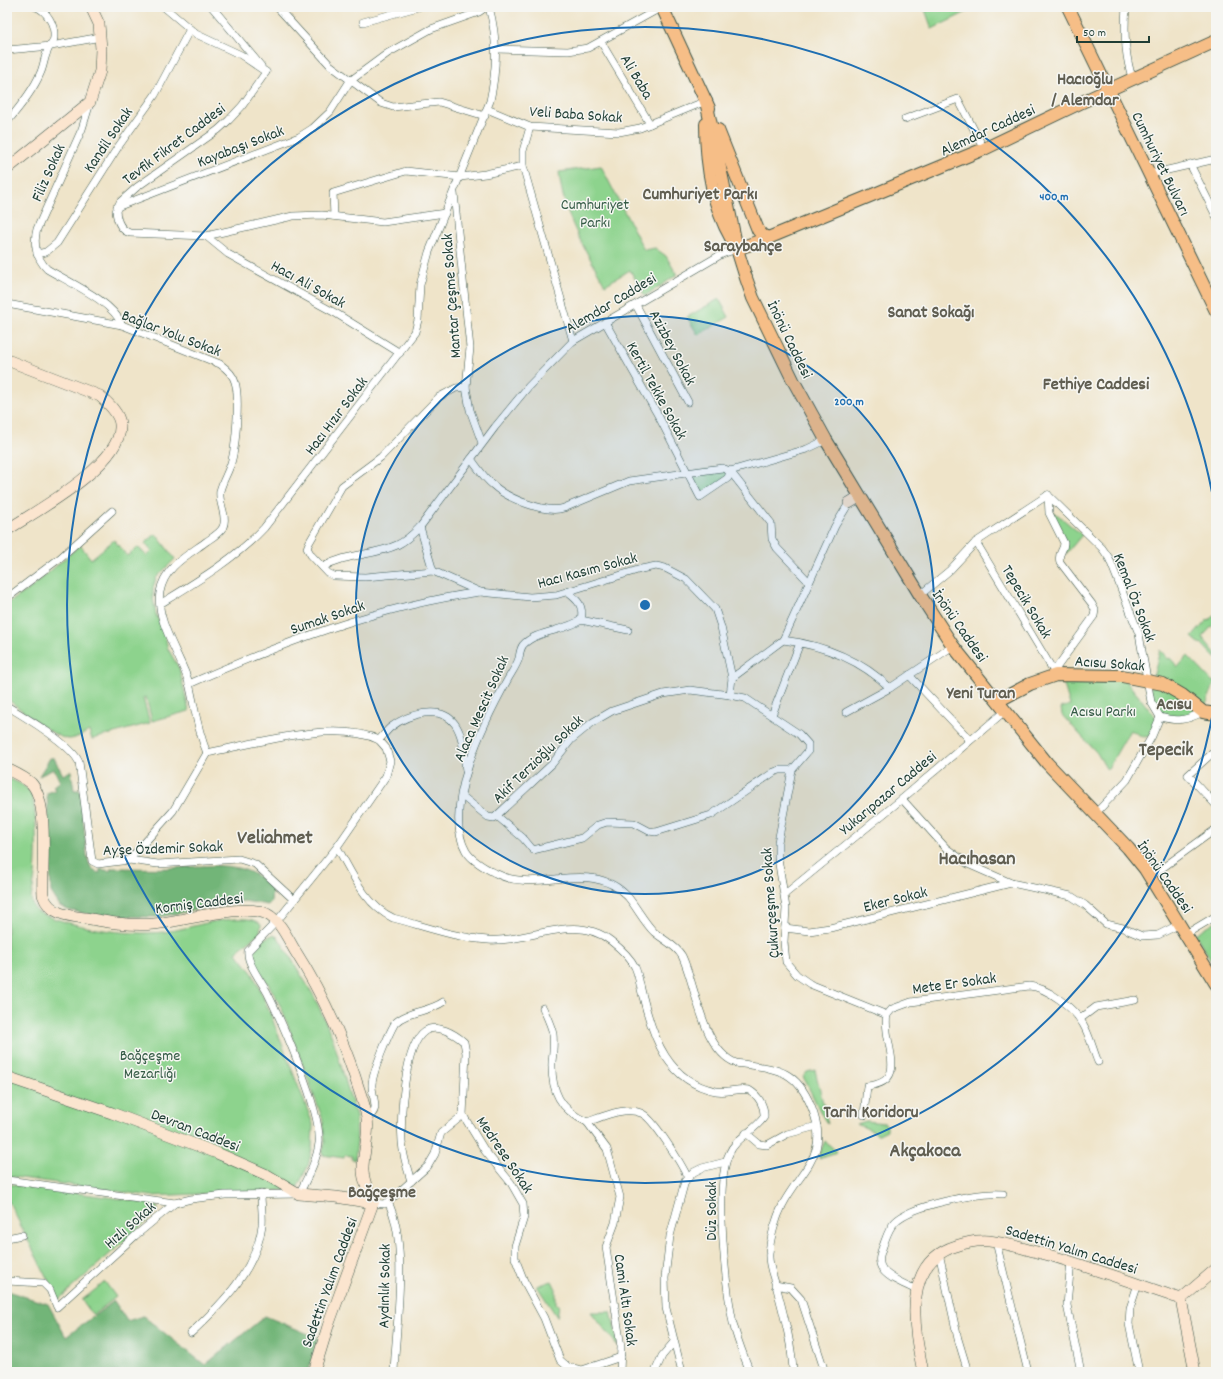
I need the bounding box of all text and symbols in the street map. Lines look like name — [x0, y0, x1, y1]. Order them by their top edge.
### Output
scale bar — [1077, 18, 1149, 44]
text: 50 m — [1083, 25, 1106, 42]
street label: Ali Baba — [613, 51, 658, 104]
district label: Hacıoğlu / Alemdar — [1050, 68, 1119, 114]
street label: Tevfik Fikret Caddesi — [118, 98, 231, 192]
street label: Alemdar Caddesi — [937, 99, 1039, 163]
street label: Veli Baba Sokak — [529, 101, 623, 130]
street label: Kandil Sokak — [79, 103, 140, 178]
street label: Cumhuriyet Bulvarı — [1125, 108, 1195, 220]
street label: Kayabaşı Sokak — [194, 120, 288, 174]
street label: Filiz Sokak — [26, 140, 72, 206]
district label: Cumhuriyet Parkı — [643, 183, 757, 208]
text: 400 m — [1039, 189, 1069, 206]
park label: Cumhuriyet Parkı — [561, 194, 629, 235]
street label: Mantar Çeşme Sokak — [437, 233, 468, 359]
district label: Saraybahçe — [704, 235, 782, 260]
street label: Hacı Ali Sokak — [266, 255, 350, 315]
street label: Alemdar Caddesi — [562, 268, 661, 340]
street label: İnönü Caddesi — [760, 297, 818, 383]
district label: Sanat Sokağı — [888, 301, 974, 326]
street label: Bağlar Yolu Sokak — [118, 305, 224, 364]
street label: Azizbey Sokak — [642, 306, 701, 390]
street label: Kertil Tekke Sokak — [619, 338, 692, 444]
street label: Hacı Hızır Sokak — [300, 372, 374, 461]
district label: Fethiye Caddesi — [1043, 373, 1150, 398]
text: 200 m — [834, 394, 864, 411]
street label: Hacı Kasım Sokak — [535, 547, 640, 596]
street label: Kemal Öz Sokak — [1106, 550, 1161, 646]
street label: Tepecik Sokak — [995, 561, 1057, 643]
street label: İnönü Caddesi — [925, 585, 993, 668]
street label: Sumak Sokak — [287, 595, 368, 642]
centre of rings — [638, 598, 652, 612]
street label: Acısu Sokak — [1074, 651, 1146, 678]
street label: Alaca Mescit Sokak — [448, 652, 516, 766]
district label: Yeni Turan — [946, 682, 1015, 707]
district label: Acısu — [1156, 693, 1192, 718]
park label: Acısu Parkı — [1070, 701, 1136, 724]
street label: Akif Terzioğlu Sokak — [488, 710, 590, 809]
district label: Tepecik — [1139, 737, 1193, 765]
street label: Yukarıpazar Caddesi — [835, 746, 942, 842]
district label: Veliahmet — [237, 825, 313, 853]
street label: Ayşe Özdemir Sokak — [102, 836, 224, 863]
street label: İnönü Caddesi — [1130, 836, 1198, 919]
district label: Hacıhasan — [939, 846, 1015, 874]
street label: Çukurçeşme Sokak — [756, 847, 787, 959]
street label: Eker Sokak — [861, 881, 930, 919]
street label: Korniş Caddesi — [154, 888, 245, 921]
street label: Mete Er Sokak — [911, 967, 998, 1002]
park label: Bağçeşme Mezarlığı — [120, 1045, 180, 1086]
district label: Tarih Koridoru — [823, 1101, 919, 1126]
street label: Devran Caddesi — [147, 1104, 243, 1159]
street label: Medrese Sokak — [469, 1112, 538, 1199]
district label: Akçakoca — [889, 1138, 961, 1166]
district label: Bağçeşme — [348, 1181, 416, 1206]
street label: Düz Sokak — [701, 1181, 724, 1241]
street label: Hızlı Sokak — [100, 1197, 162, 1255]
street label: Sadettin Yalım Caddesi — [296, 1215, 365, 1351]
street label: Sadettin Yalım Caddesi — [1002, 1219, 1140, 1281]
street label: Aydınlık Sokak — [373, 1243, 398, 1329]
street label: Cami Altı Sokak — [607, 1253, 642, 1348]

